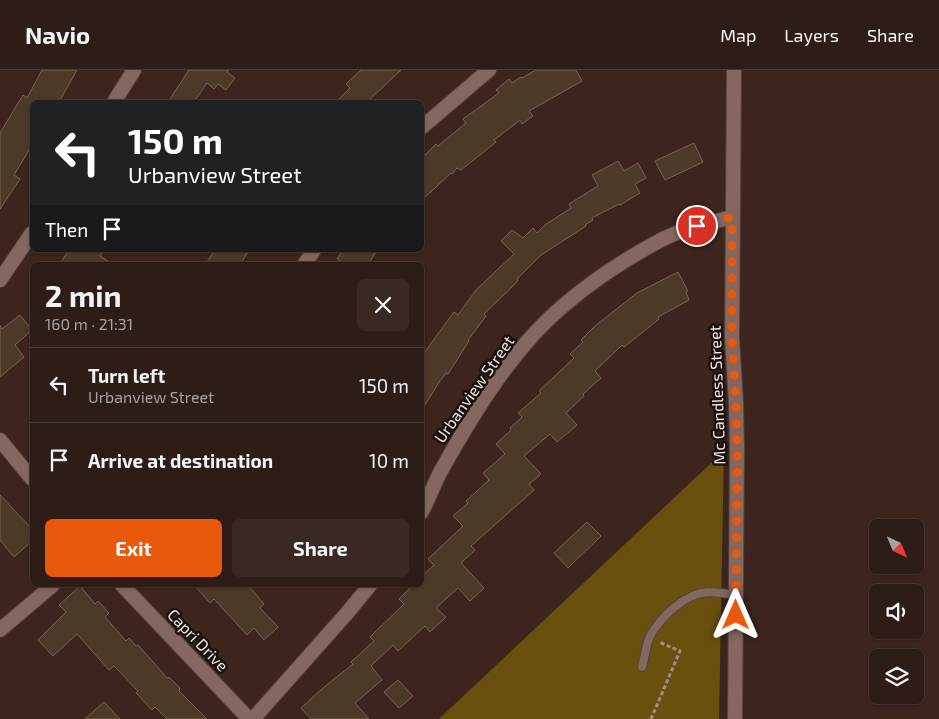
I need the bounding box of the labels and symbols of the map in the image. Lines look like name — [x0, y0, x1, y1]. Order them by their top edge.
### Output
pin — [676, 205, 718, 247]
street label: Mc Candless Street — [705, 325, 728, 465]
street label: Urbanview Street — [430, 332, 518, 446]
north arrow — [869, 519, 924, 574]
position arrow — [709, 588, 761, 640]
street label: Capri Drive — [164, 605, 233, 675]

